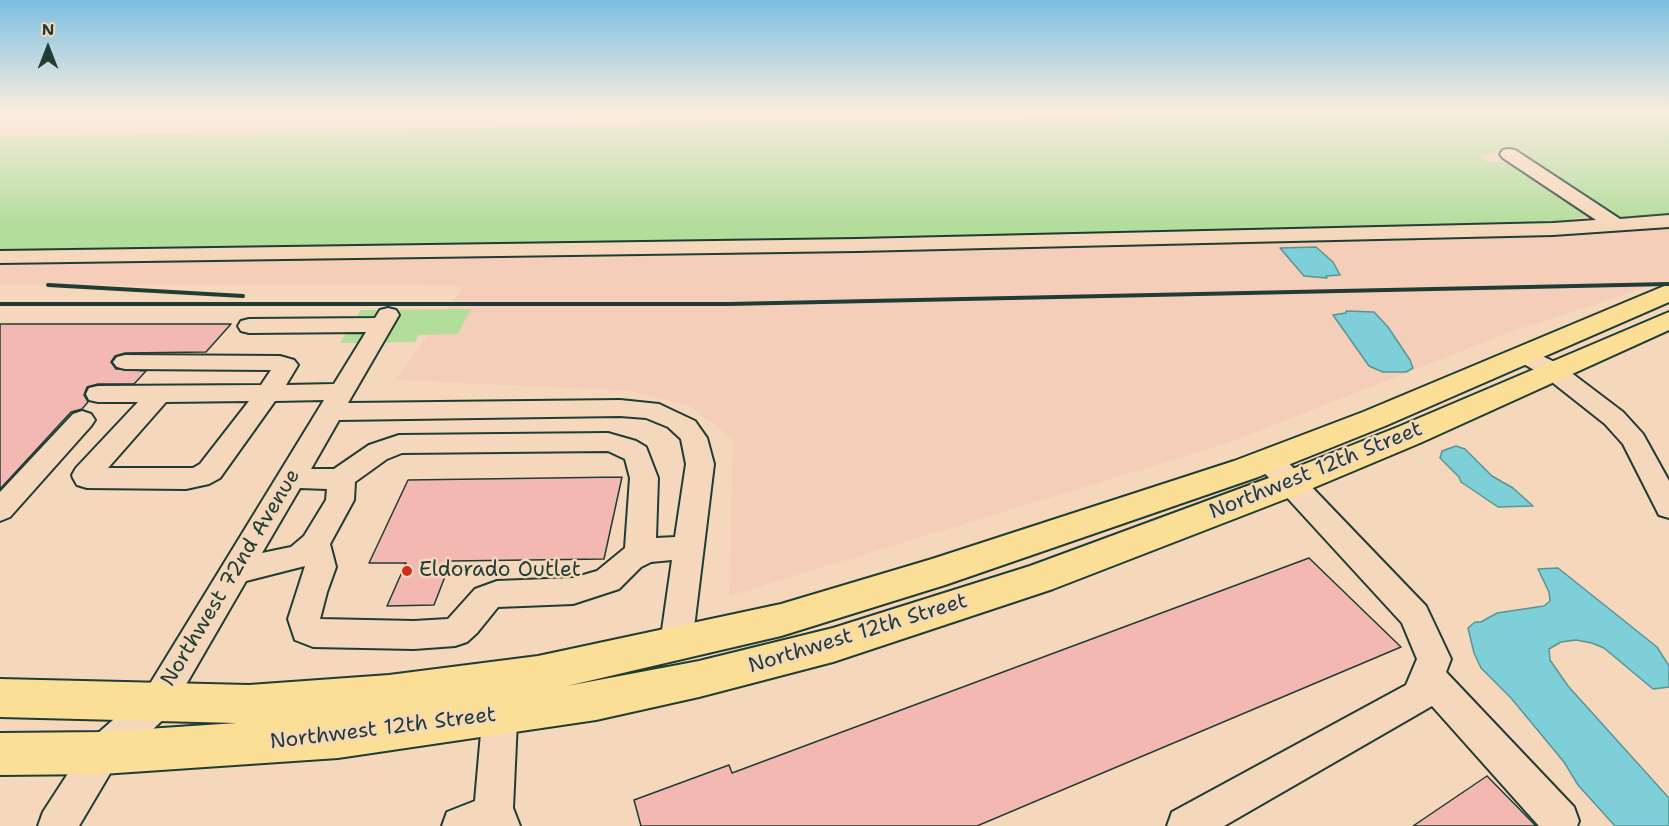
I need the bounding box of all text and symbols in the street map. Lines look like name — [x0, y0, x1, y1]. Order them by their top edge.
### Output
north arrow — [18, 18, 78, 78]
text: N — [42, 19, 54, 40]
street label: Northwest 12th Street — [1206, 417, 1426, 525]
street label: Northwest 72nd Avenue — [156, 465, 306, 691]
place label: Eldorado Outlet — [419, 558, 581, 584]
marker: Eldorado Outlet — [400, 564, 414, 578]
street label: Northwest 12th Street — [745, 589, 971, 679]
street label: Northwest 12th Street — [269, 703, 497, 755]

